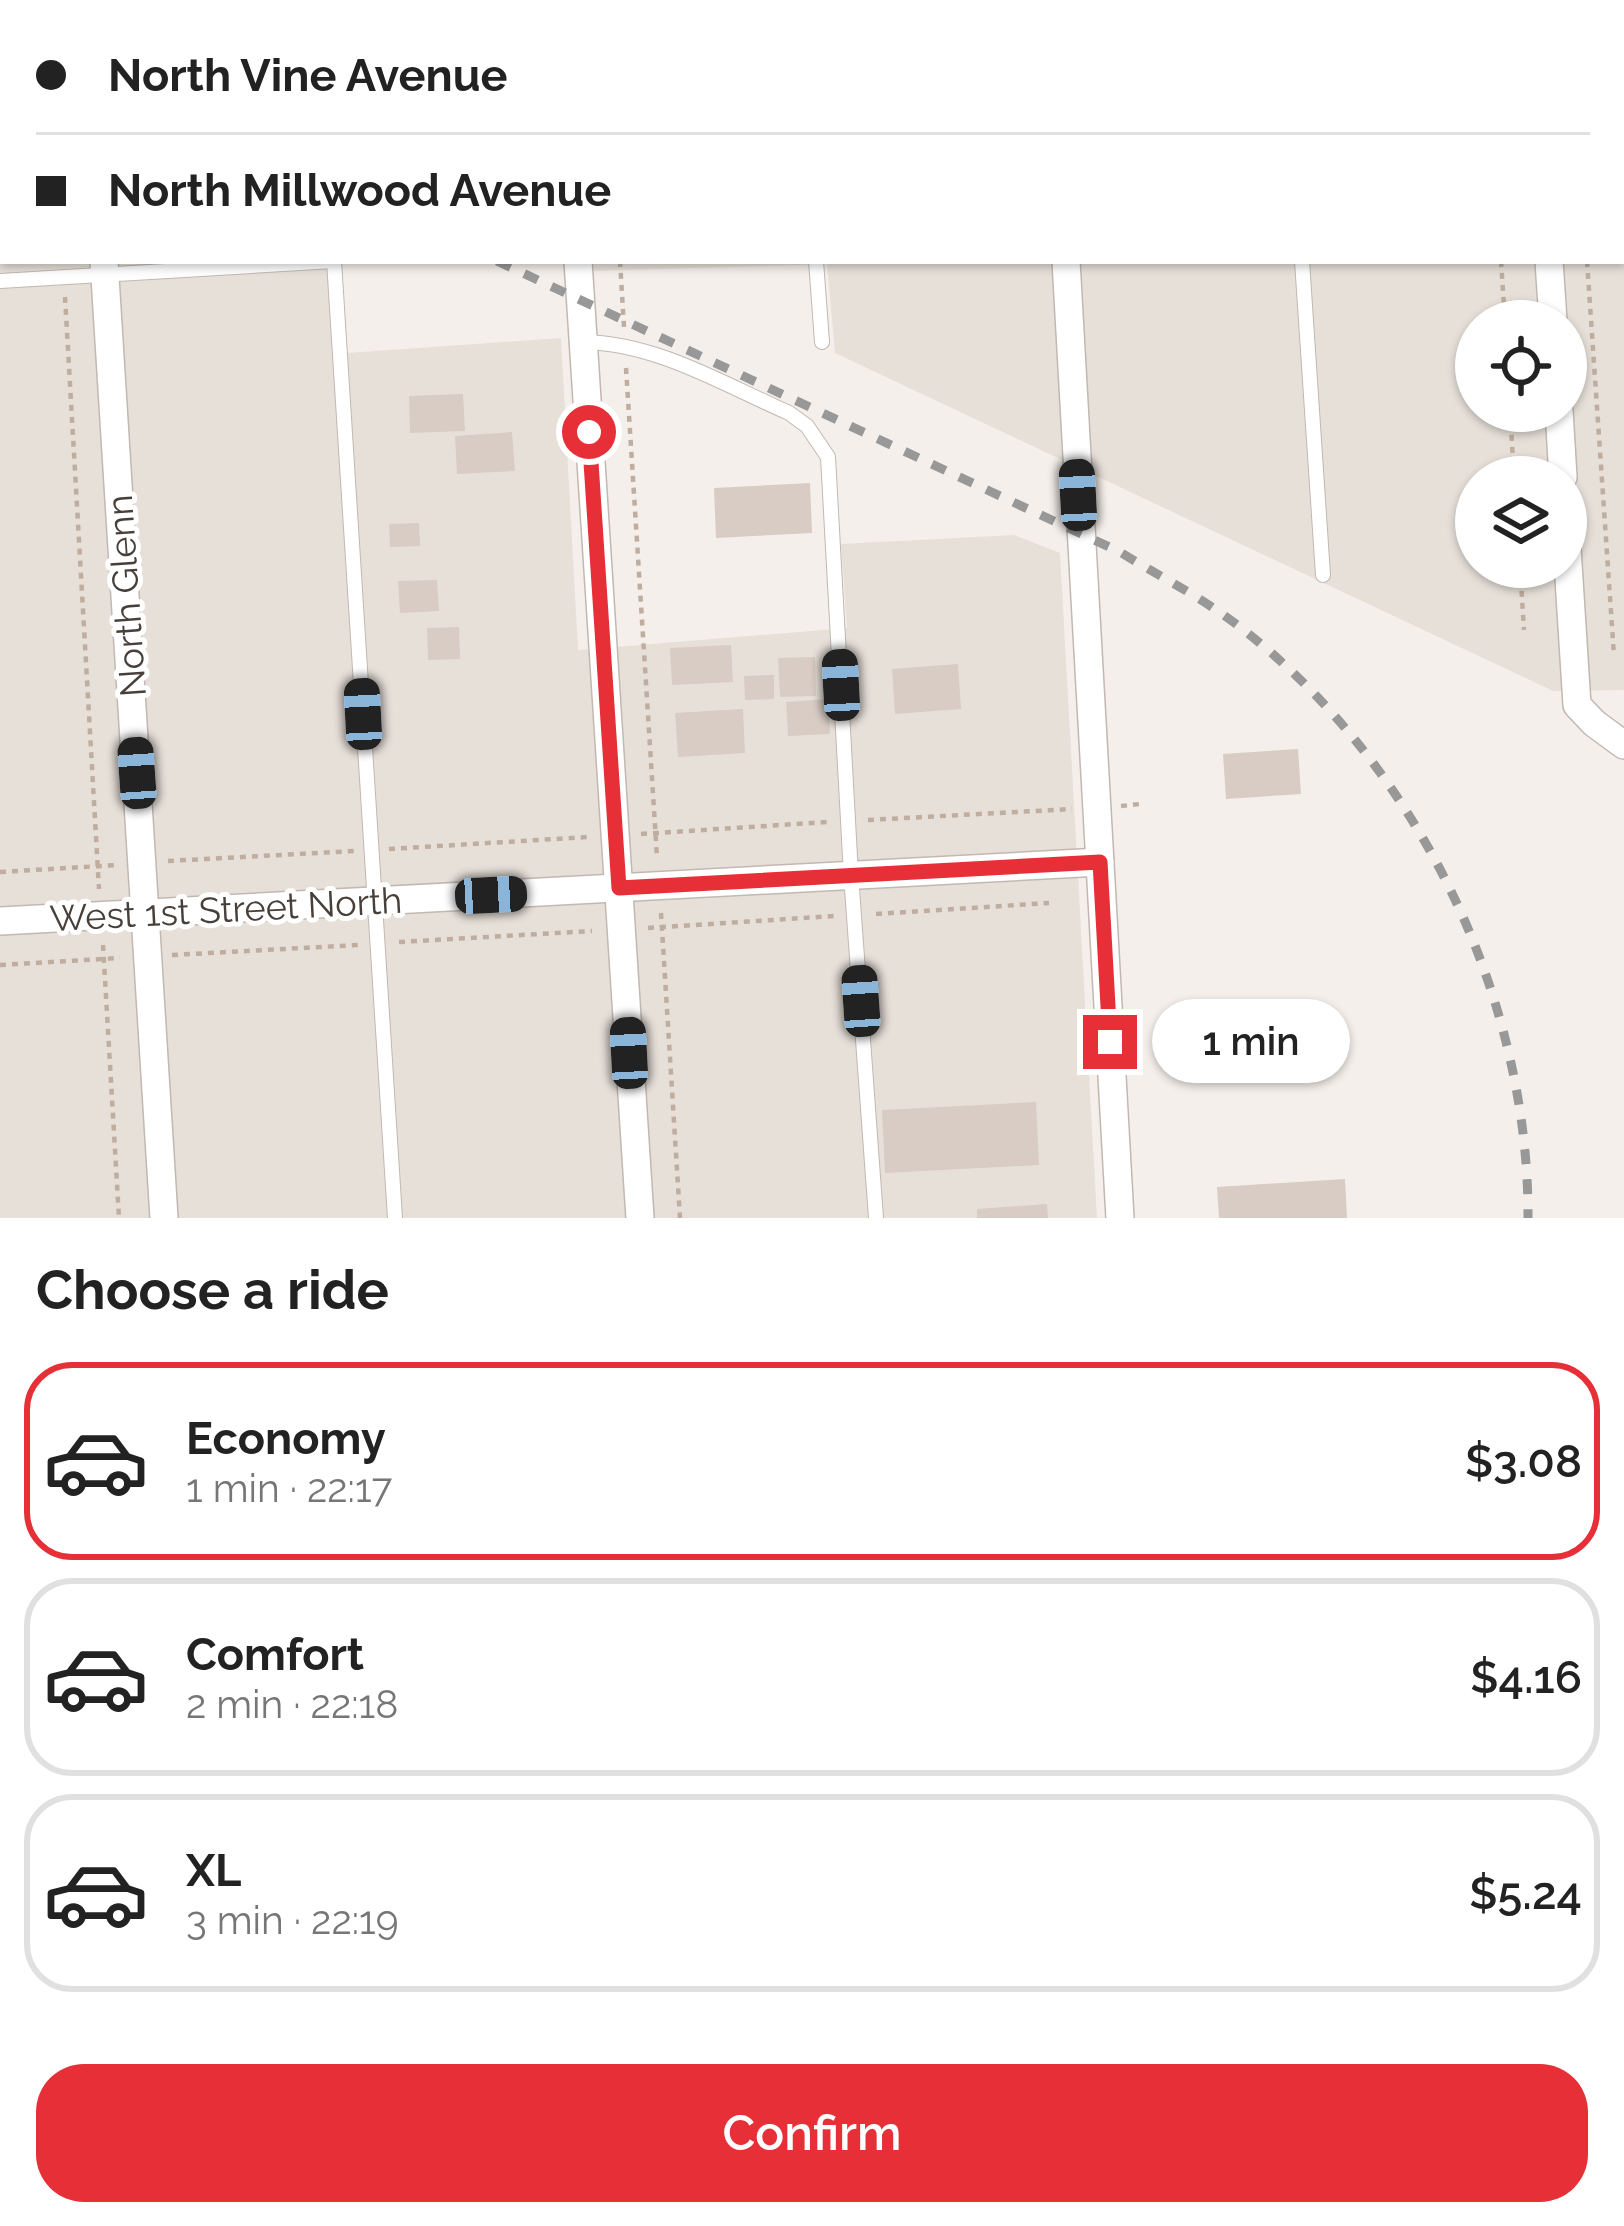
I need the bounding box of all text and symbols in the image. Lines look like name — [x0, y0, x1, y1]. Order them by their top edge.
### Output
text: North Vine Avenue — [108, 49, 507, 102]
text: North Millwood Avenue — [108, 164, 611, 217]
map controls — [1455, 300, 1587, 588]
button: locate — [1455, 300, 1587, 432]
route start — [562, 405, 616, 459]
button: layers — [1455, 456, 1587, 588]
car — [1058, 458, 1098, 532]
street label: North Glenn — [98, 494, 154, 698]
car — [821, 648, 861, 722]
car — [343, 677, 383, 751]
car — [117, 736, 157, 810]
car — [454, 875, 528, 915]
street label: West 1st Street North — [49, 879, 403, 939]
car — [841, 964, 881, 1038]
callout: 1 min — [1152, 1000, 1350, 1084]
route end — [1083, 1015, 1137, 1069]
car — [609, 1016, 649, 1090]
text: 1 min — [1203, 1018, 1299, 1064]
text: Choose a ride — [36, 1258, 389, 1322]
icon: car — [42, 1407, 150, 1515]
text: Economy — [186, 1412, 386, 1465]
text: $3.08 — [1465, 1435, 1582, 1488]
text: 1 min · 22:17 — [186, 1465, 392, 1511]
icon: car — [42, 1623, 150, 1731]
text: Comfort — [186, 1628, 364, 1681]
text: $4.16 — [1470, 1651, 1582, 1704]
text: 2 min · 22:18 — [186, 1681, 398, 1727]
icon: car — [42, 1839, 150, 1947]
text: XL — [186, 1844, 241, 1897]
text: $5.24 — [1469, 1867, 1582, 1920]
text: 3 min · 22:19 — [186, 1897, 399, 1943]
button: Confirm — [36, 2064, 1588, 2202]

